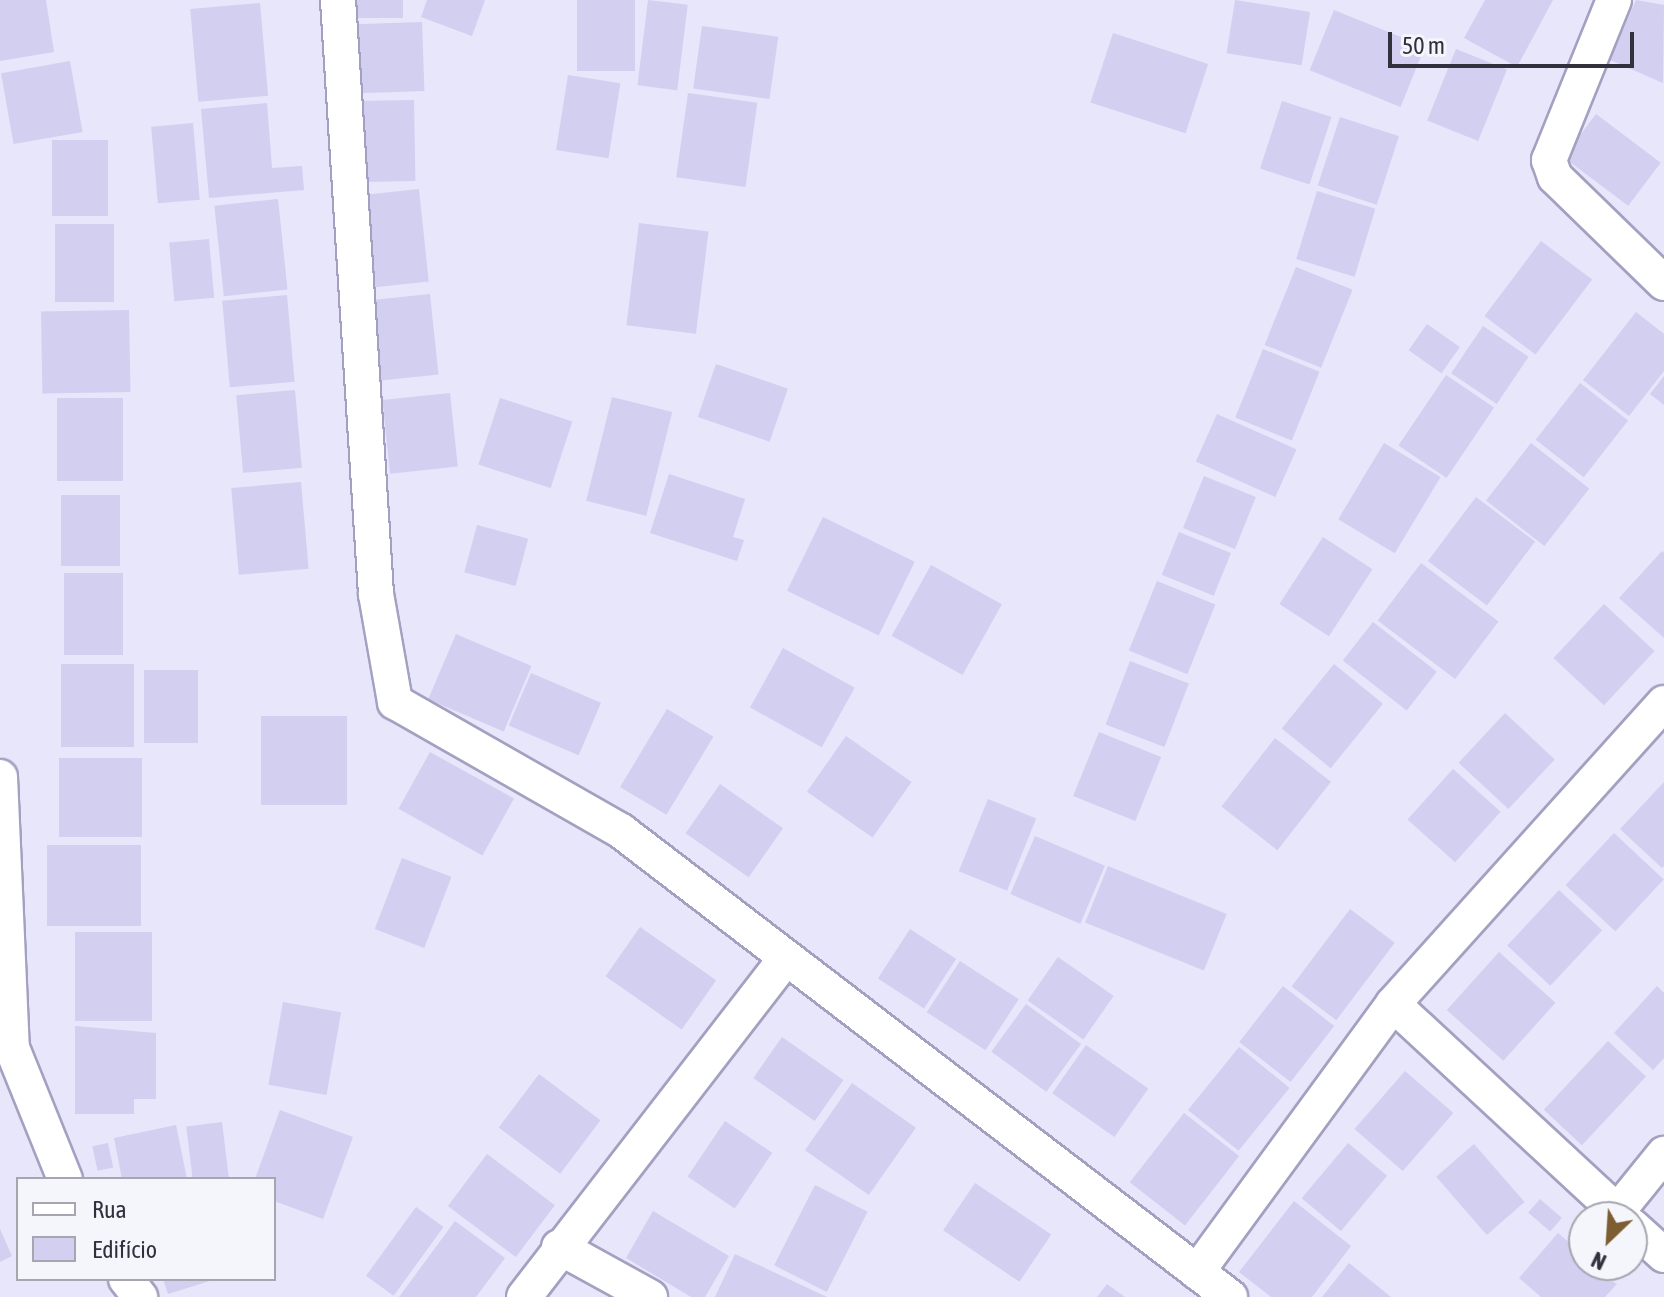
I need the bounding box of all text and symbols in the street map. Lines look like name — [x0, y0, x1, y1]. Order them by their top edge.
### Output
scale bar — [1392, 16, 1638, 66]
text: 50 m — [1402, 32, 1445, 59]
legend — [16, 1177, 276, 1281]
text: Rua — [92, 1196, 127, 1223]
north arrow — [1568, 1201, 1648, 1281]
text: Edifício — [92, 1236, 157, 1263]
text: N — [1587, 1246, 1610, 1275]

